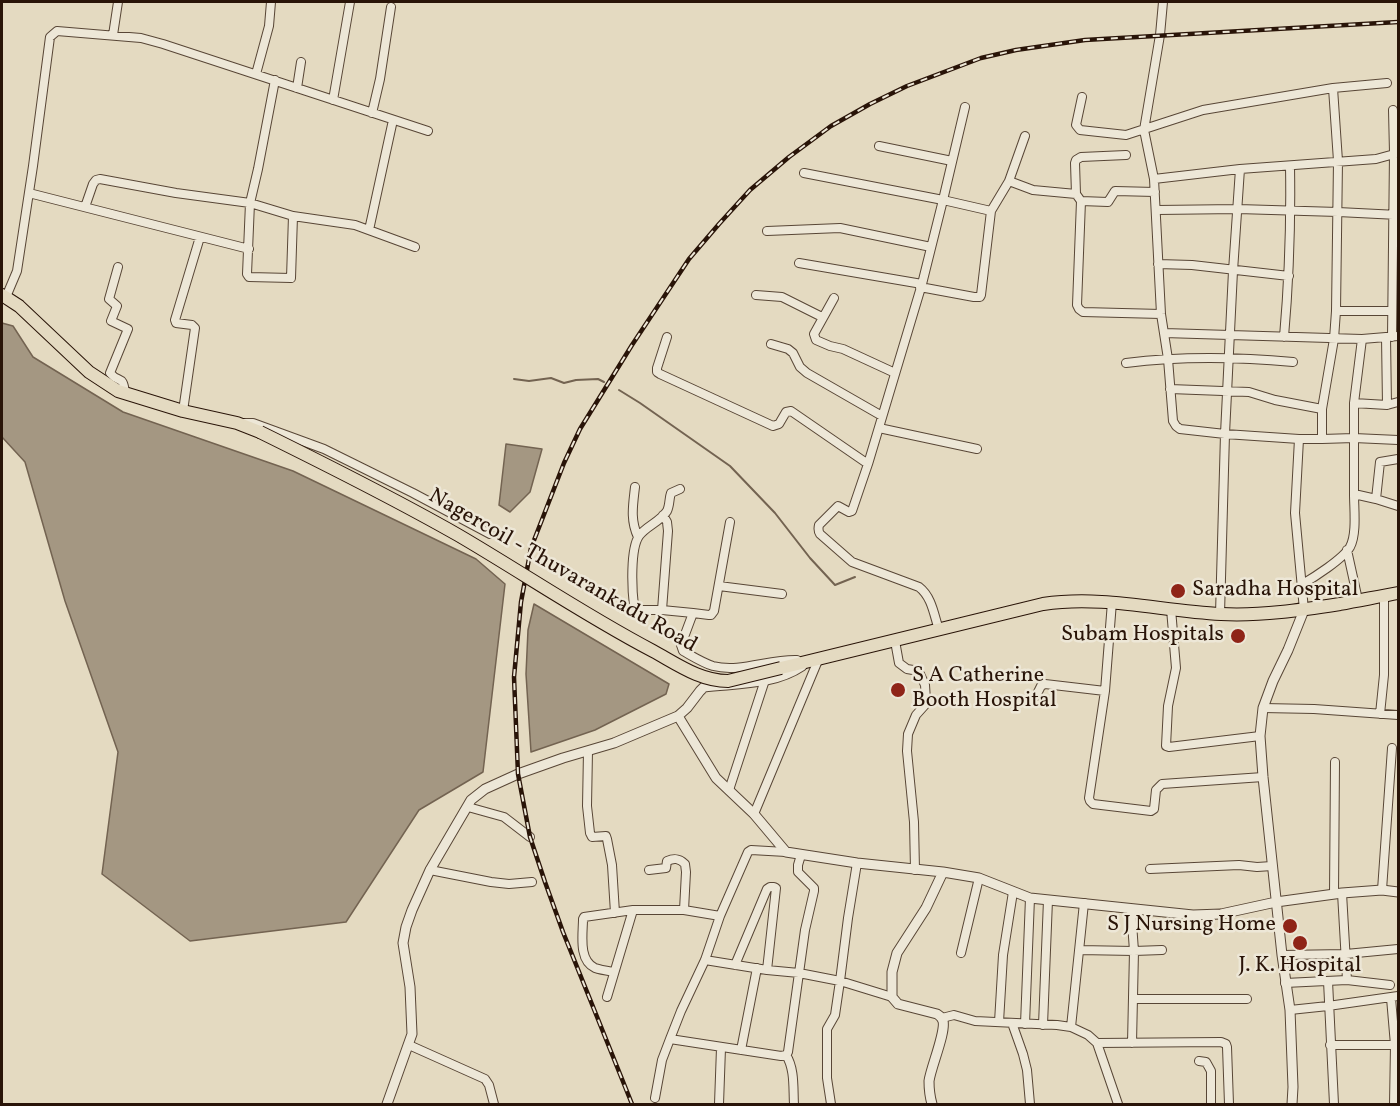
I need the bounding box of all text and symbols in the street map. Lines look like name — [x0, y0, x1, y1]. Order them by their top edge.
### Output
street label: Nagercoil - Thuvarankadu Road — [423, 484, 701, 660]
place label: Saradha Hospital — [1192, 578, 1358, 604]
marker: Saradha Hospital — [1169, 582, 1187, 600]
place label: Subam Hospitals — [1061, 623, 1224, 649]
marker: Subam Hospitals — [1229, 627, 1247, 645]
place label: S A Catherine Booth Hospital — [912, 664, 1057, 716]
marker: S A Catherine Booth Hospital — [889, 681, 907, 699]
place label: S J Nursing Home — [1107, 913, 1276, 939]
marker: S J Nursing Home — [1281, 917, 1299, 935]
marker: J. K. Hospital — [1291, 934, 1309, 952]
place label: J. K. Hospital — [1239, 954, 1361, 980]

